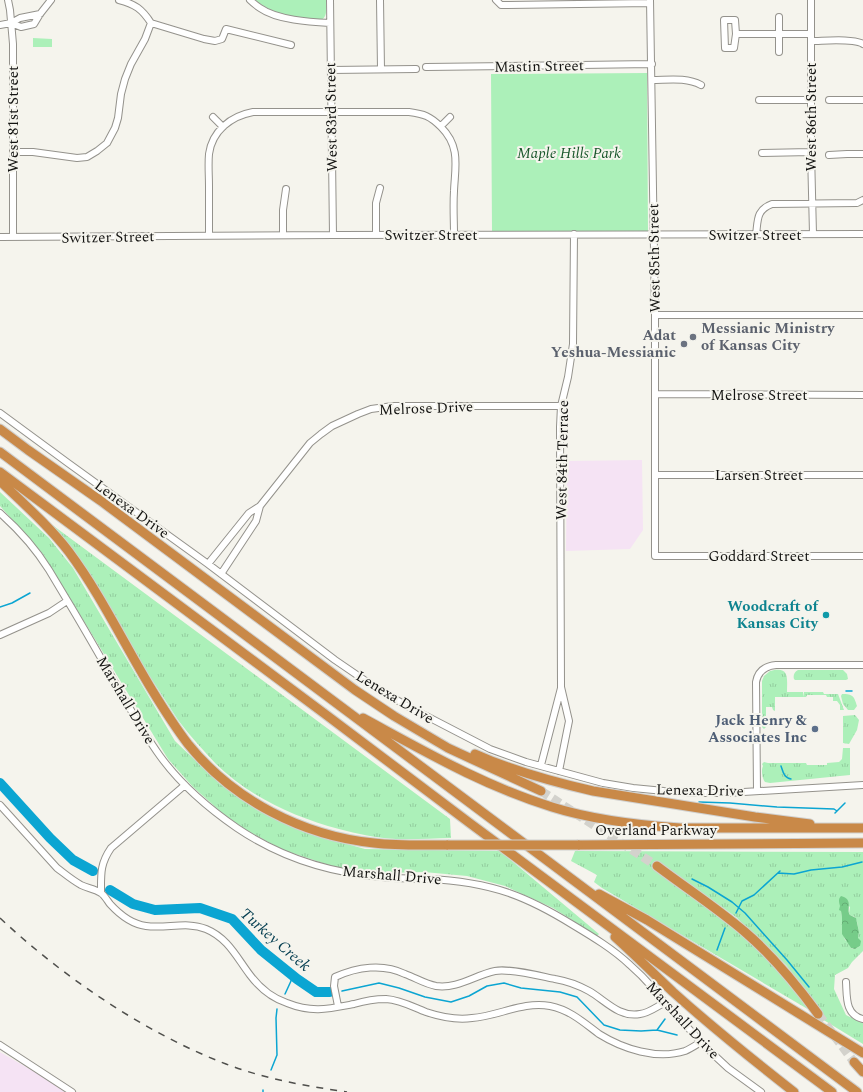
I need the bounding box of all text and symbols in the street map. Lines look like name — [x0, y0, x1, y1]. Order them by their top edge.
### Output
street label: Mastin Street — [494, 54, 584, 79]
street label: West 83rd Street — [319, 62, 344, 172]
street label: West 86th Street — [800, 62, 823, 172]
street label: West 81st Street — [2, 66, 25, 172]
park label: Maple Hills Park — [517, 142, 621, 165]
street label: West 85th Street — [642, 203, 667, 313]
street label: Switzer Street — [385, 224, 477, 247]
street label: Switzer Street — [709, 224, 801, 247]
street label: Switzer Street — [61, 225, 155, 250]
place label: Messianic Ministry of Kansas City — [701, 317, 835, 357]
place label: Adat Yeshua-Messianic — [551, 324, 676, 364]
marker: Messianic Ministry of Kansas City — [688, 332, 698, 342]
marker: Adat Yeshua-Messianic — [679, 339, 689, 349]
street label: Melrose Street — [711, 384, 807, 407]
street label: Melrose Drive — [378, 395, 474, 422]
street label: West 84th Terrace — [550, 400, 575, 520]
street label: Larsen Street — [715, 464, 803, 487]
street label: Lenexa Drive — [89, 474, 174, 545]
street label: Goddard Street — [708, 545, 810, 568]
place label: Woodcraft of Kansas City — [727, 595, 819, 635]
marker: Woodcraft of Kansas City — [821, 610, 831, 620]
street label: Marshall Drive — [90, 652, 161, 749]
street label: Lenexa Drive — [351, 665, 438, 730]
place label: Jack Henry & Associates Inc — [708, 709, 808, 749]
marker: Jack Henry & Associates Inc — [810, 724, 820, 734]
street label: Lenexa Drive — [656, 778, 744, 803]
street label: Overland Parkway — [595, 819, 718, 842]
street label: Marshall Drive — [341, 860, 442, 891]
water label: Turkey Creek — [235, 902, 316, 978]
street label: Marshall Drive — [640, 976, 725, 1065]

